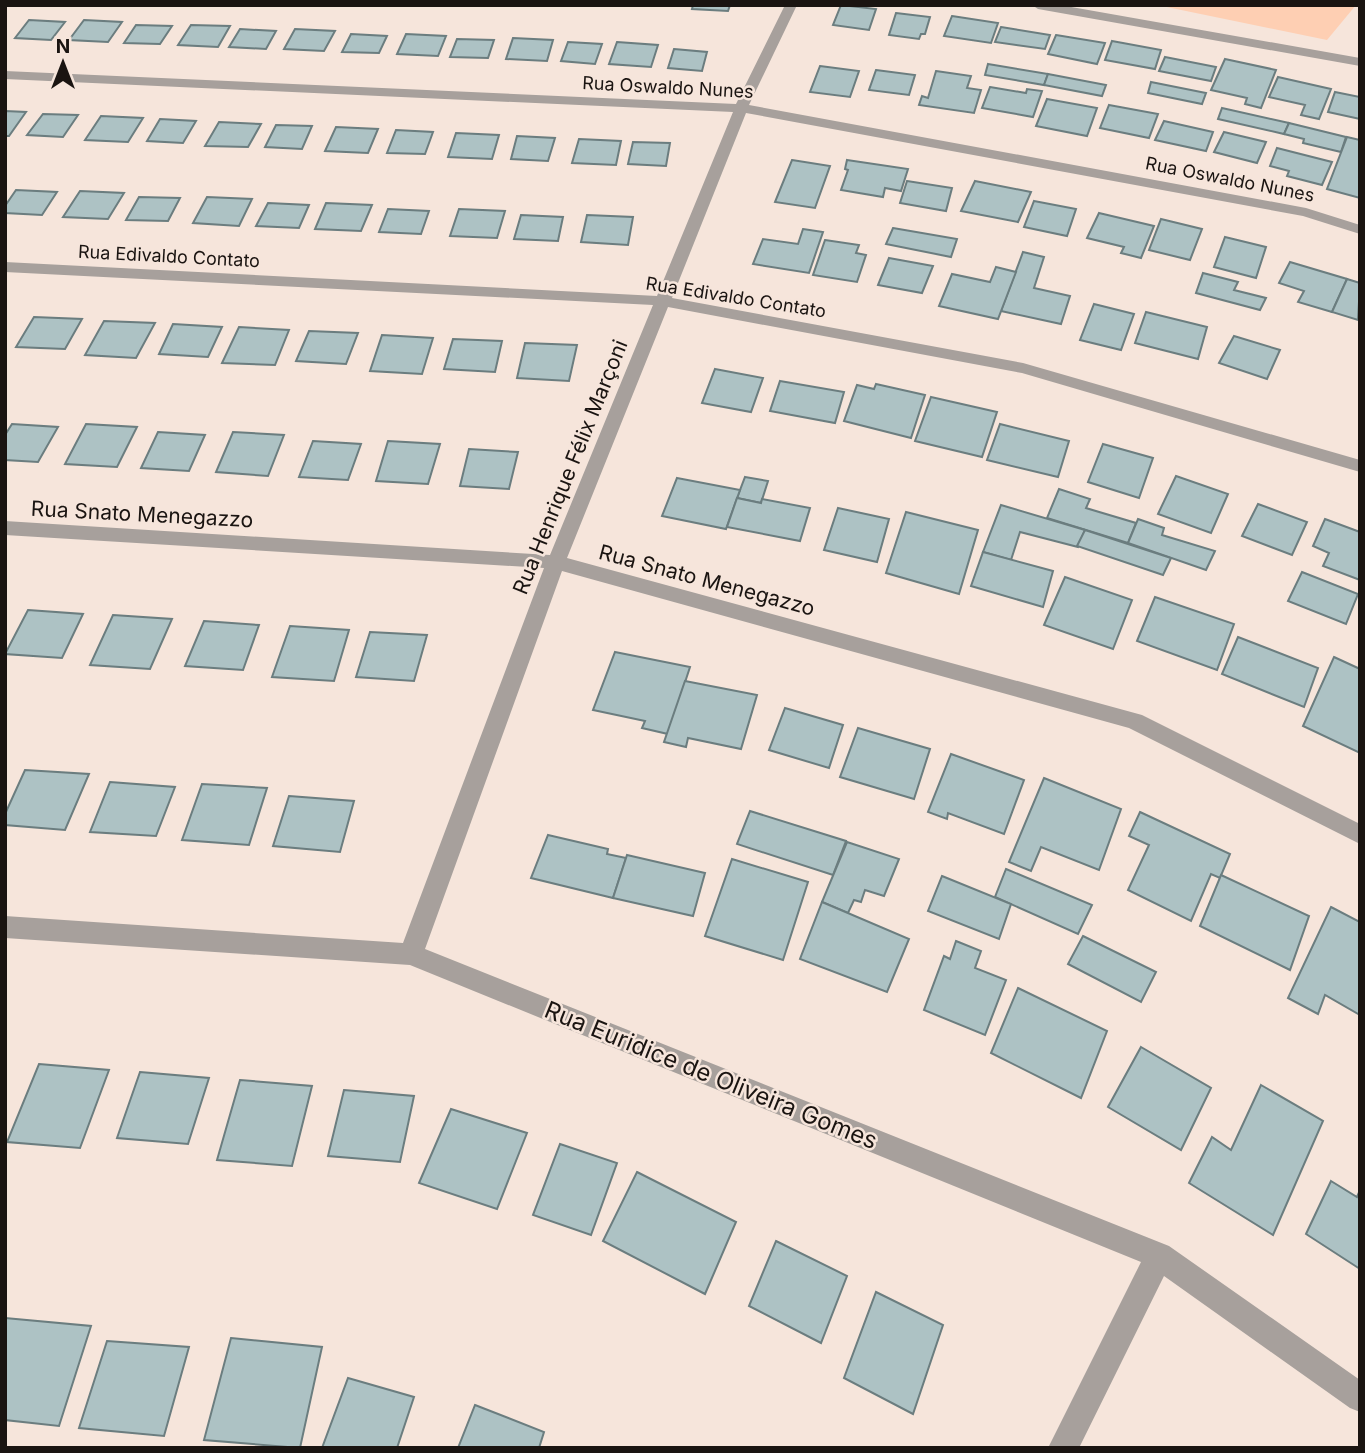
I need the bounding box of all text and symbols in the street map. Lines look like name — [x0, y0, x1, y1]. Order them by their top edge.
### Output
north arrow — [28, 28, 98, 98]
text: N — [56, 35, 70, 58]
street label: Rua Oswaldo Nunes — [582, 72, 754, 102]
street label: Rua Oswaldo Nunes — [1144, 152, 1316, 206]
street label: Rua Edivaldo Contato — [78, 241, 260, 271]
street label: Rua Edivaldo Contato — [644, 272, 828, 322]
street label: Rua Henrique Félix Marçoni — [507, 336, 633, 598]
street label: Rua Snato Menegazzo — [30, 496, 254, 532]
street label: Rua Snato Menegazzo — [596, 539, 818, 621]
street label: Rua Euridice de Oliveira Gomes — [540, 995, 882, 1155]

